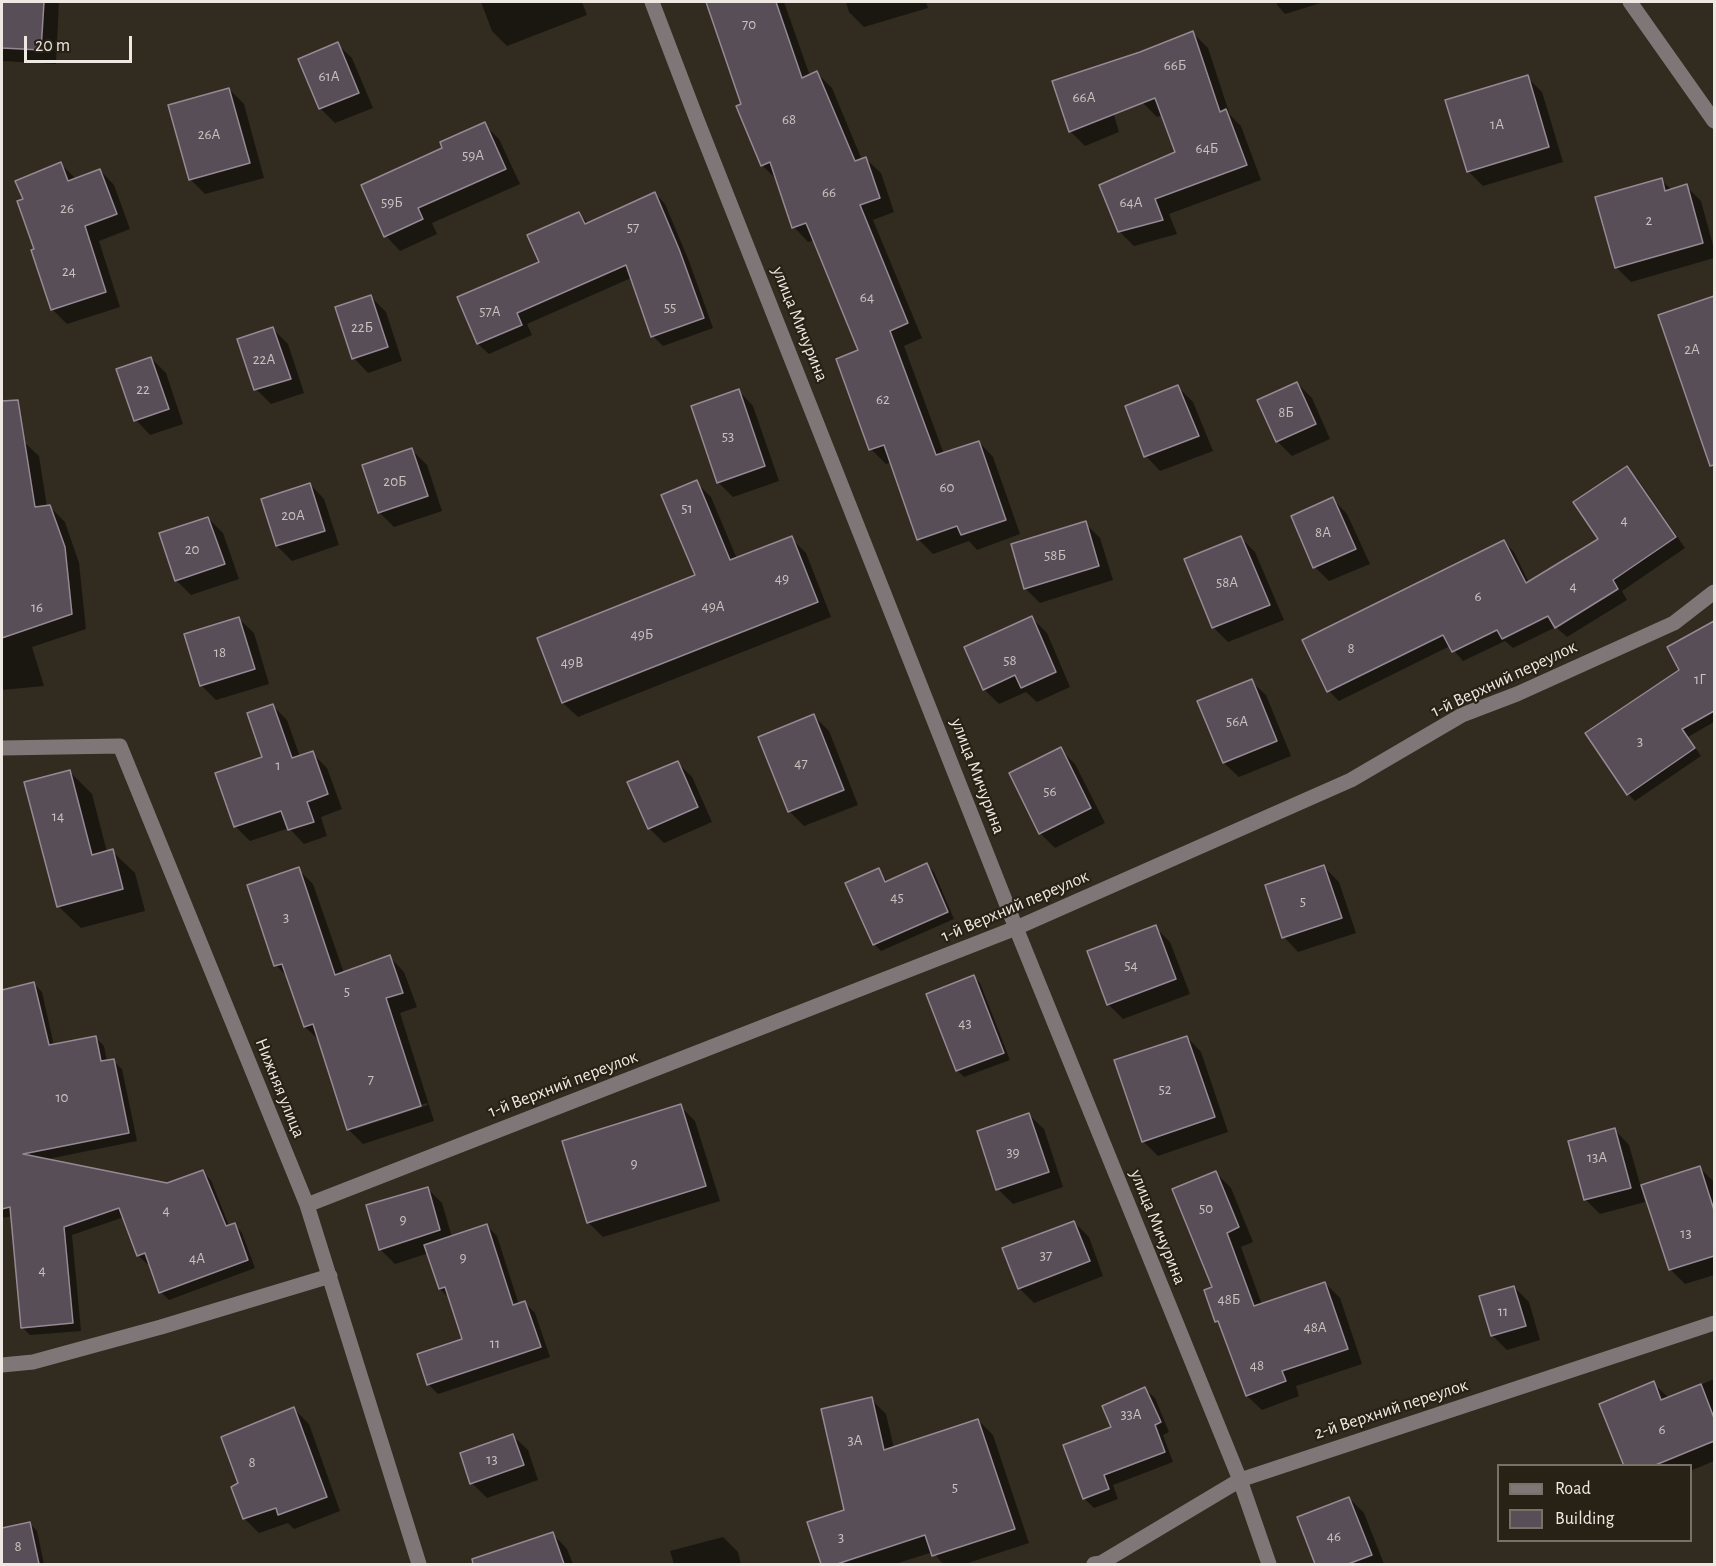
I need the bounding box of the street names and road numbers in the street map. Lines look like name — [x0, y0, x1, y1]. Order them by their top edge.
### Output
street label: улица Мичурина — [767, 263, 833, 385]
street label: 1-й Верхний переулок — [1428, 636, 1580, 722]
street label: улица Мичурина — [946, 715, 1010, 837]
street label: 1-й Верхний переулок — [938, 865, 1092, 947]
street label: Нижняя улица — [250, 1035, 310, 1141]
street label: 1-й Верхний переулок — [485, 1046, 641, 1122]
street label: улица Мичурина — [1125, 1166, 1191, 1288]
street label: 2-й Верхний переулок — [1311, 1374, 1471, 1444]

